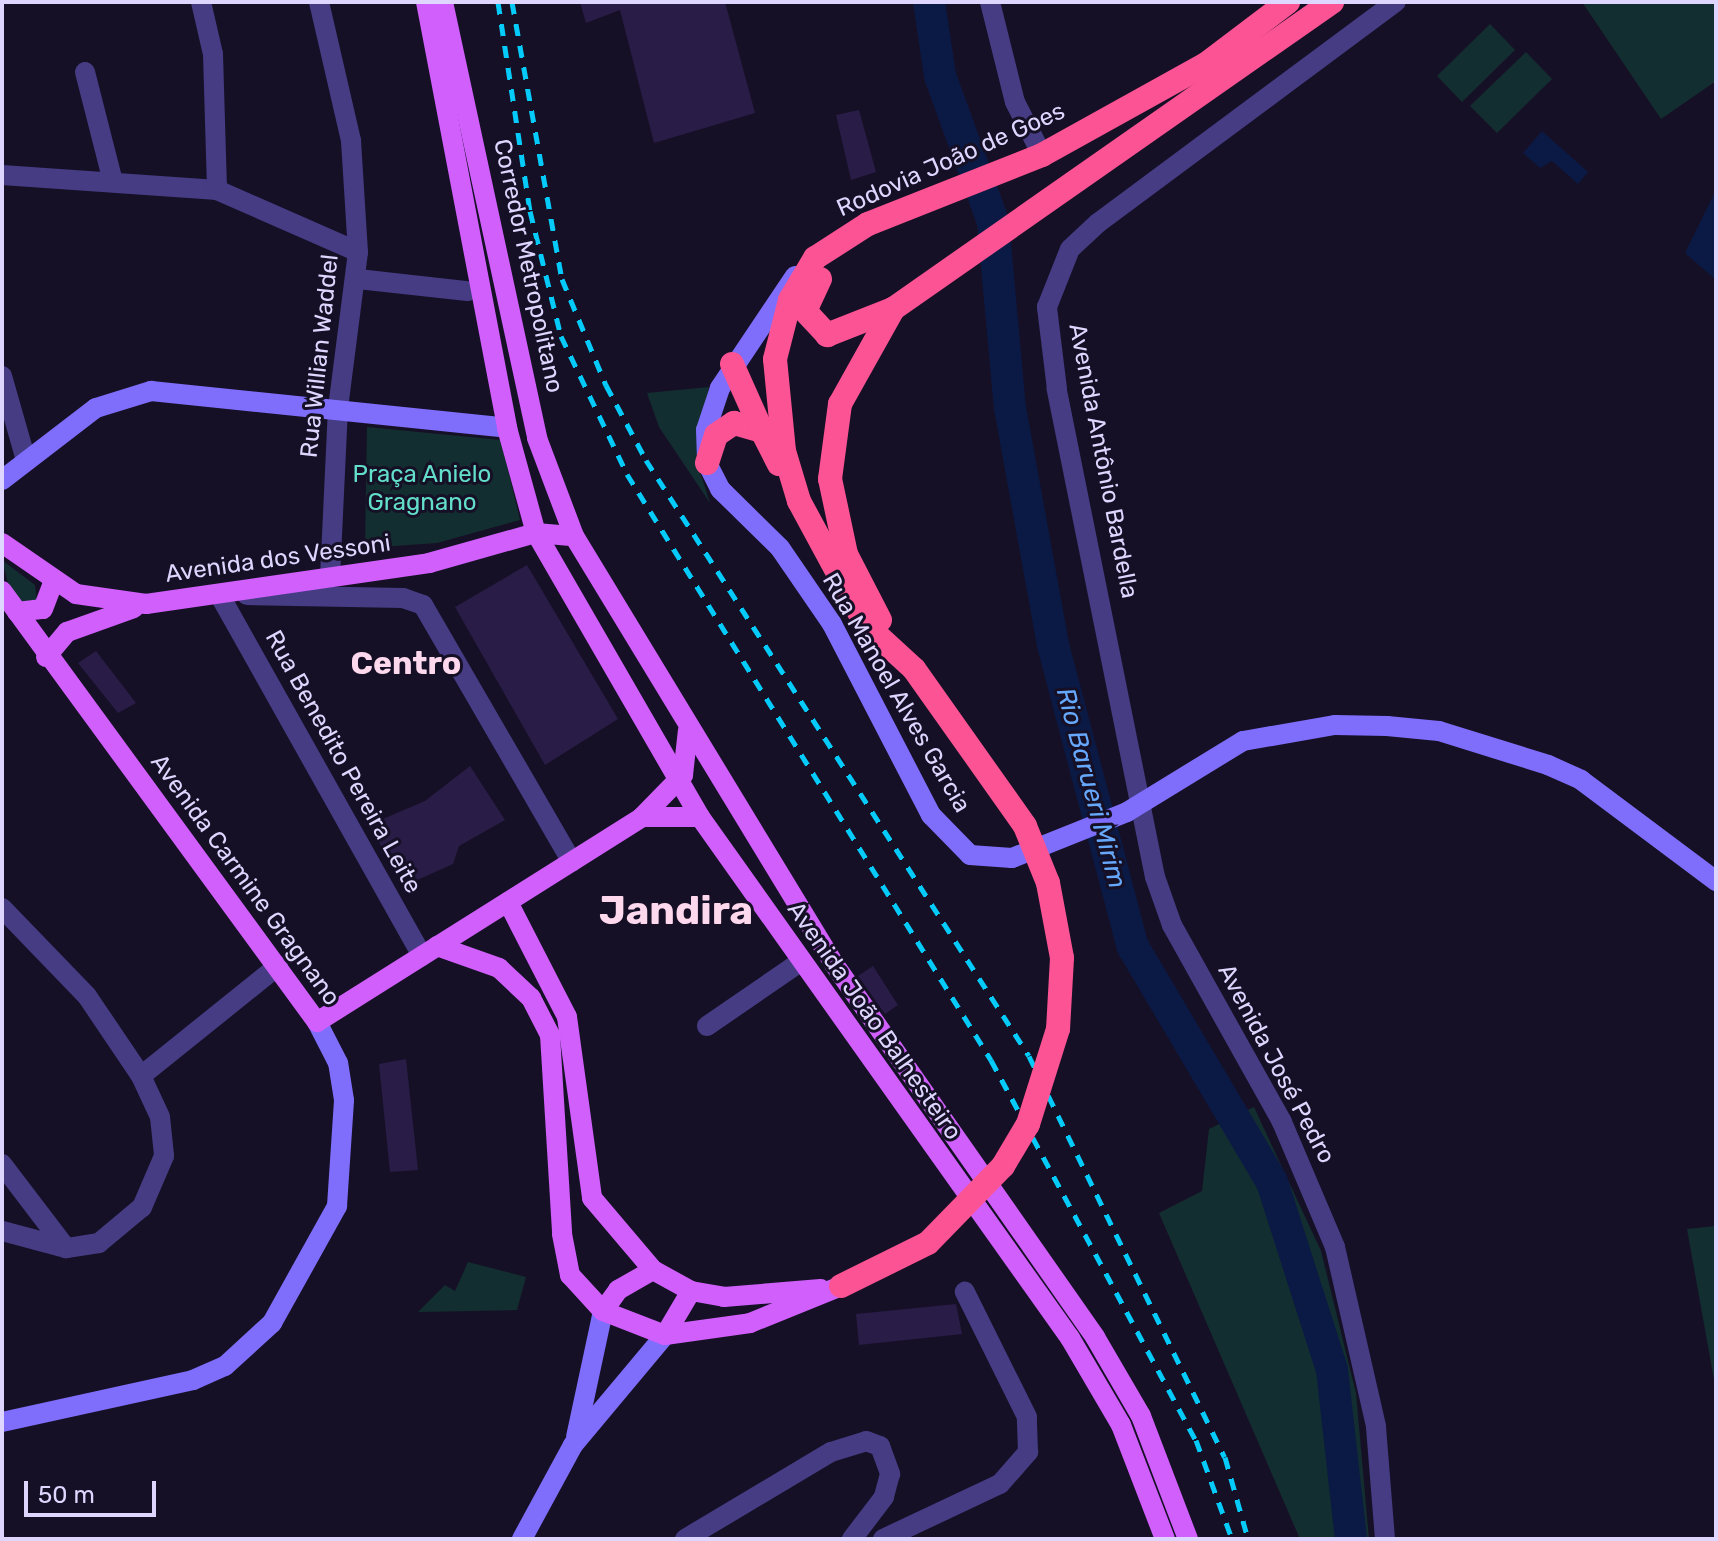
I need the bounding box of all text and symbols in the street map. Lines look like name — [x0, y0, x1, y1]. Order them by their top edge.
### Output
street label: Rodovia João de Goes — [833, 97, 1069, 223]
street label: Corredor Metropolitano — [487, 136, 569, 396]
street label: Rua Willian Waddel — [295, 252, 345, 460]
street label: Avenida Antônio Bardella — [1062, 321, 1144, 601]
park label: Praça Anielo Gragnano — [352, 461, 492, 517]
street label: Avenida dos Vessoni — [163, 529, 393, 589]
street label: Rua Manoel Alves Garcia — [815, 568, 977, 818]
street label: Rua Benedito Pereira Leite — [259, 626, 427, 898]
district label: Centro — [351, 644, 461, 682]
water label: Rio Barueri Mirim — [1049, 684, 1133, 892]
street label: Avenida Carmine Gragnano — [144, 749, 346, 1011]
district label: Jandira — [599, 887, 753, 935]
street label: Avenida João Balhesteiro — [781, 896, 967, 1146]
street label: Avenida José Pedro — [1211, 959, 1341, 1169]
scale bar — [28, 1465, 160, 1515]
text: 50 m — [38, 1481, 95, 1509]

